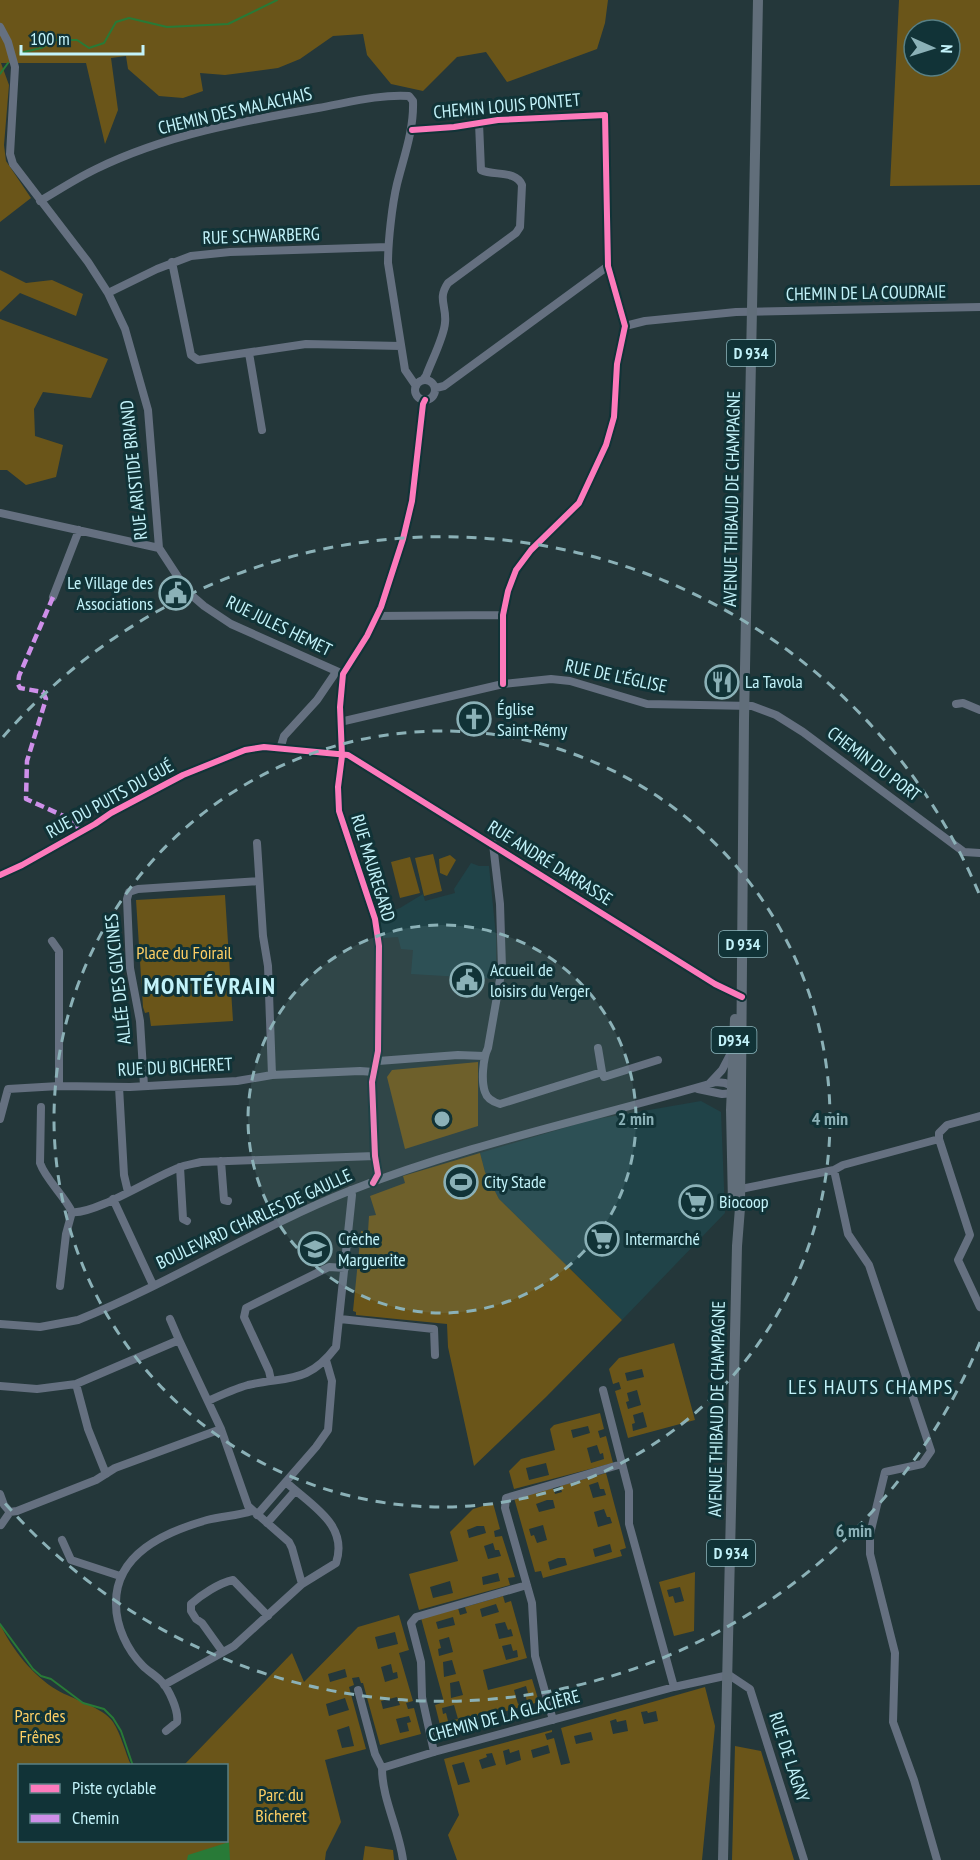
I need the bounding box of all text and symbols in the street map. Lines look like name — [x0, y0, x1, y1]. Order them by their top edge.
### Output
scale bar — [21, 18, 142, 56]
north arrow — [902, 18, 962, 78]
text: 100 m — [30, 27, 70, 50]
text: N — [937, 44, 957, 54]
street label: CHEMIN DES MALACHAIS — [156, 82, 314, 139]
street label: CHEMIN LOUIS PONTET — [433, 88, 581, 123]
street label: RUE SCHWARBERG — [202, 222, 320, 249]
street label: CHEMIN DE LA COUDRAIE — [786, 280, 946, 305]
road number: D 934 — [727, 340, 775, 366]
street label: AVENUE THIBAUD DE CHAMPAGNE — [718, 391, 745, 607]
street label: RUE ARISTIDE BRIAND — [115, 399, 152, 541]
place label: Le Village des Associations — [67, 571, 153, 615]
public building icon: Le Village des Associations — [158, 575, 194, 611]
street label: RUE JULES HEMET — [223, 590, 336, 661]
street label: RUE DE L'ÉGLISE — [563, 654, 669, 697]
restaurant icon: La Tavola — [704, 664, 740, 700]
place label: La Tavola — [745, 670, 803, 693]
place label: Église Saint-Rémy — [497, 697, 568, 741]
church icon: Église Saint-Rémy — [456, 701, 492, 737]
street label: CHEMIN DU PORT — [823, 721, 926, 806]
street label: RUE DU PUITS DU GUÉ — [42, 754, 177, 843]
street label: RUE MAUREGARD — [346, 812, 401, 924]
street label: RUE ANDRÉ DARRASSE — [484, 815, 617, 910]
street label: ALLÉE DES GLYCINES — [99, 912, 136, 1046]
road number: D 934 — [719, 931, 767, 957]
park label: Place du Foirail — [136, 941, 233, 964]
place label: Accueil de loisirs du Verger — [490, 958, 590, 1002]
public building icon: Accueil de loisirs du Verger — [449, 962, 485, 998]
district label: MONTÉVRAIN — [144, 970, 276, 1001]
road number: D934 — [712, 1027, 756, 1053]
street label: RUE DU BICHERET — [117, 1052, 233, 1081]
text: 2 min — [618, 1107, 654, 1130]
text: 4 min — [812, 1107, 848, 1130]
centre of rings — [432, 1109, 452, 1129]
street label: BOULEVARD CHARLES DE GAULLE — [152, 1163, 355, 1274]
sports icon: City Stade — [443, 1164, 479, 1200]
place label: City Stade — [484, 1170, 546, 1193]
supermarket icon: Biocoop — [678, 1184, 714, 1220]
place label: Biocoop — [719, 1190, 769, 1213]
supermarket icon: Intermarché — [584, 1221, 620, 1257]
place label: Crèche Marguerite — [338, 1227, 406, 1271]
place label: Intermarché — [625, 1227, 700, 1250]
school or university icon: Crèche Marguerite — [297, 1231, 333, 1267]
street label: AVENUE THIBAUD DE CHAMPAGNE — [703, 1301, 730, 1517]
district label: LES HAUTS CHAMPS — [788, 1374, 954, 1400]
text: 6 min — [836, 1519, 872, 1542]
road number: D 934 — [707, 1540, 755, 1566]
street label: CHEMIN DE LA GLACIÈRE — [425, 1684, 582, 1747]
park label: Parc des Frênes — [15, 1704, 65, 1748]
street label: RUE DE LAGNY — [764, 1709, 815, 1805]
legend — [18, 1764, 228, 1842]
text: Piste cyclable — [72, 1776, 156, 1799]
park label: Parc du Bicheret — [255, 1783, 307, 1827]
text: Chemin — [72, 1806, 119, 1829]

